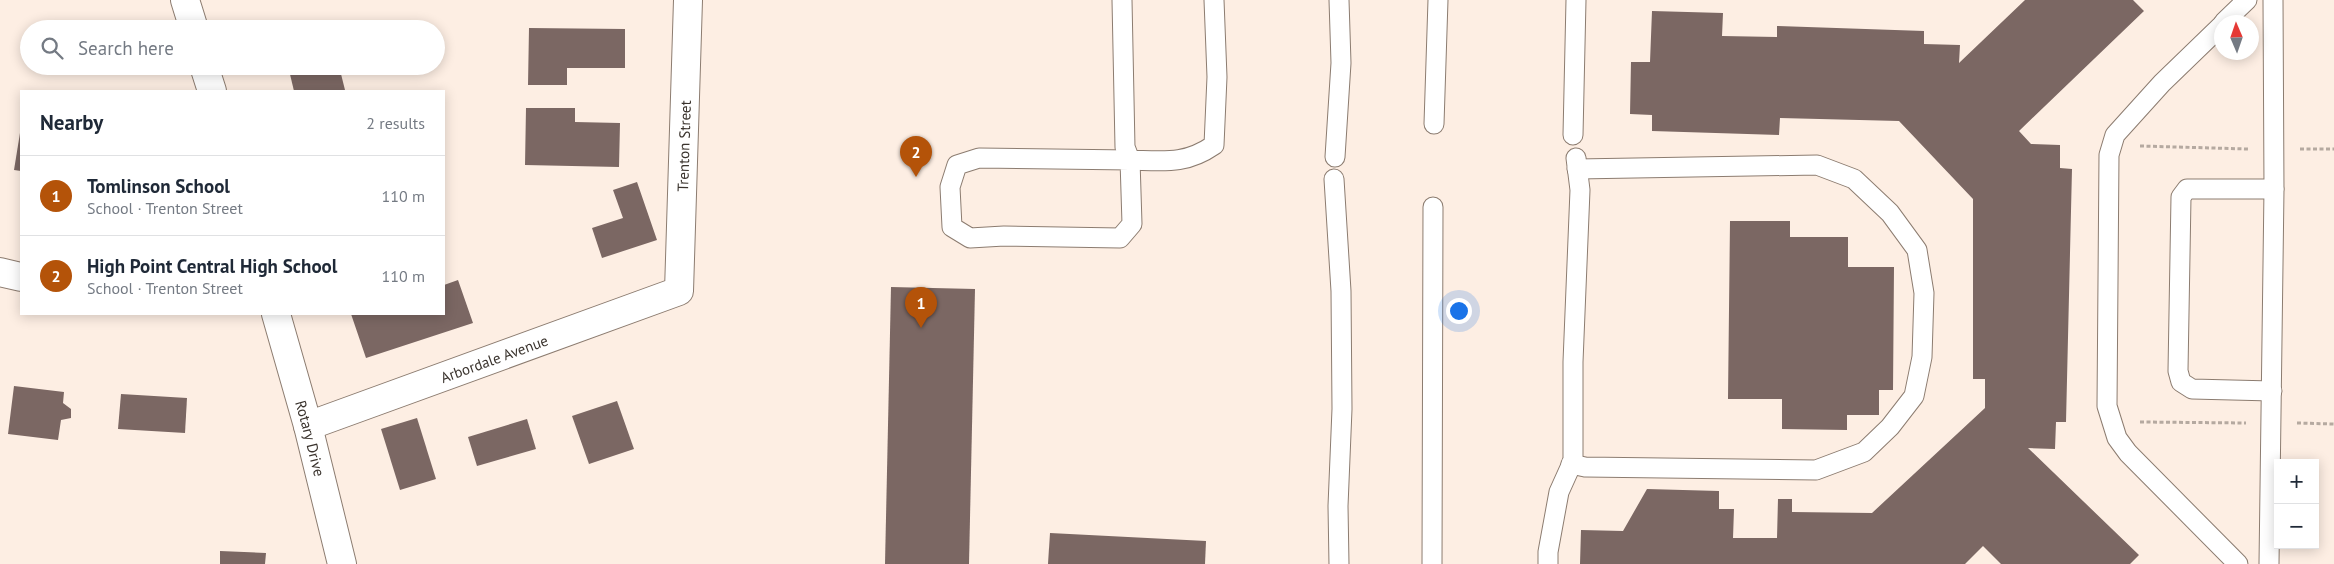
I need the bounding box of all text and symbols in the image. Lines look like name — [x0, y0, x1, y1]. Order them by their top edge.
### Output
north arrow — [2214, 15, 2259, 60]
search box — [20, 20, 445, 75]
icon: search — [38, 34, 66, 62]
text: Search here — [78, 36, 174, 60]
street label: Trenton Street — [673, 100, 694, 192]
text: Nearby — [40, 109, 103, 136]
text: 2 results — [366, 113, 425, 133]
pin: 2 — [900, 136, 932, 177]
text: Tomlinson School — [87, 174, 230, 198]
text: 1 — [51, 186, 61, 206]
text: 110 m — [382, 186, 425, 206]
text: School · Trenton Street — [87, 198, 243, 218]
text: High Point Central High School — [87, 254, 337, 278]
text: 2 — [51, 266, 61, 286]
text: 110 m — [382, 266, 425, 286]
text: School · Trenton Street — [87, 278, 243, 298]
pin: 1 — [905, 287, 937, 328]
your location — [1446, 298, 1472, 324]
street label: Arbordale Avenue — [438, 330, 550, 387]
street label: Rotary Drive — [292, 398, 330, 478]
map controls — [2274, 459, 2319, 549]
button: + — [2274, 459, 2319, 504]
button: − — [2274, 504, 2319, 549]

